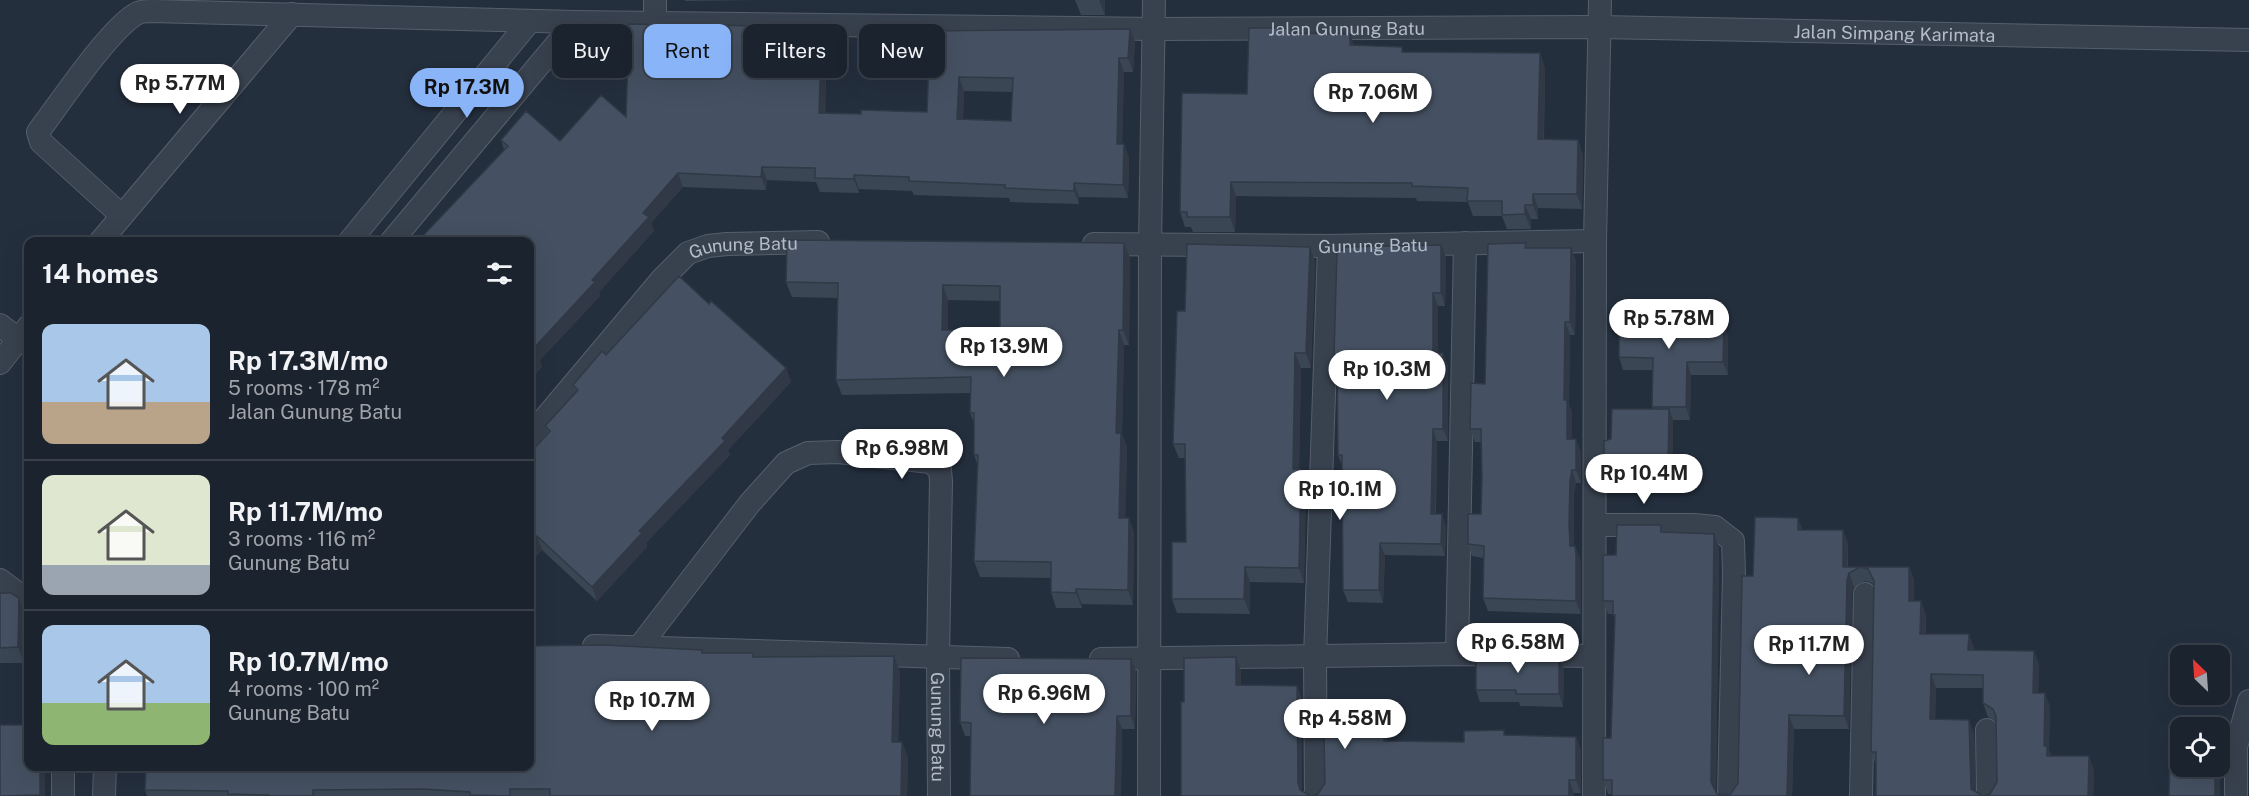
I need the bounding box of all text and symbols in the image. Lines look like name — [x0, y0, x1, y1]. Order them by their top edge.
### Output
street label: Jalan Gunung Batu — [1268, 17, 1425, 39]
street label: Jalan Simpang Karimata — [1794, 20, 1996, 45]
chip: Buy — [552, 24, 632, 78]
chip: Rent — [644, 24, 731, 78]
chip: Filters — [743, 24, 847, 78]
chip: New — [859, 24, 945, 78]
pin: Rp 5.77M — [118, 64, 242, 115]
pin: Rp 17.3M — [405, 68, 529, 119]
text: Rp 5.77M — [134, 71, 226, 95]
pin: Rp 7.06M — [1311, 73, 1435, 124]
text: Rp 17.3M — [424, 75, 510, 99]
text: Rp 7.06M — [1328, 80, 1418, 104]
street label: Gunung Batu — [686, 232, 798, 263]
street label: Gunung Batu — [1318, 234, 1428, 257]
icon: filters — [483, 257, 516, 290]
text: 14 homes — [42, 258, 158, 289]
pin: Rp 5.78M — [1607, 299, 1731, 350]
text: Rp 5.78M — [1623, 306, 1715, 330]
pin: Rp 13.9M — [942, 327, 1066, 378]
text: Rp 13.9M — [959, 334, 1049, 358]
text: Rp 17.3M/mo — [228, 345, 388, 376]
icon: home — [90, 348, 162, 420]
pin: Rp 10.3M — [1325, 350, 1449, 401]
text: Rp 10.3M — [1343, 357, 1431, 381]
text: 5 rooms · 178 m² — [228, 376, 380, 400]
text: Jalan Gunung Batu — [228, 400, 402, 424]
pin: Rp 6.98M — [840, 429, 964, 480]
text: Rp 6.98M — [855, 436, 949, 460]
pin: Rp 10.4M — [1582, 454, 1706, 505]
text: Rp 10.4M — [1600, 461, 1688, 485]
pin: Rp 10.1M — [1278, 470, 1402, 521]
text: Rp 10.1M — [1298, 477, 1382, 501]
text: Rp 11.7M/mo — [228, 496, 383, 527]
icon: home — [90, 499, 162, 571]
text: 3 rooms · 116 m² — [228, 527, 375, 551]
text: Gunung Batu — [228, 551, 350, 575]
pin: Rp 6.58M — [1456, 623, 1580, 674]
pin: Rp 11.7M — [1747, 625, 1871, 676]
text: Rp 6.58M — [1471, 630, 1565, 654]
text: Rp 11.7M — [1768, 632, 1850, 656]
north arrow — [2170, 645, 2230, 705]
map controls — [2170, 645, 2230, 777]
text: Rp 10.7M/mo — [228, 646, 389, 677]
icon: home — [90, 649, 162, 721]
street label: Gunung Batu — [928, 672, 949, 782]
pin: Rp 6.96M — [982, 674, 1106, 725]
text: 4 rooms · 100 m² — [228, 677, 379, 701]
pin: Rp 10.7M — [590, 681, 714, 732]
text: Rp 6.96M — [997, 681, 1091, 705]
text: Rp 10.7M — [609, 688, 695, 712]
pin: Rp 4.58M — [1283, 699, 1407, 750]
text: Gunung Batu — [228, 701, 350, 725]
text: Rp 4.58M — [1298, 706, 1392, 730]
button: locate — [2170, 717, 2230, 777]

